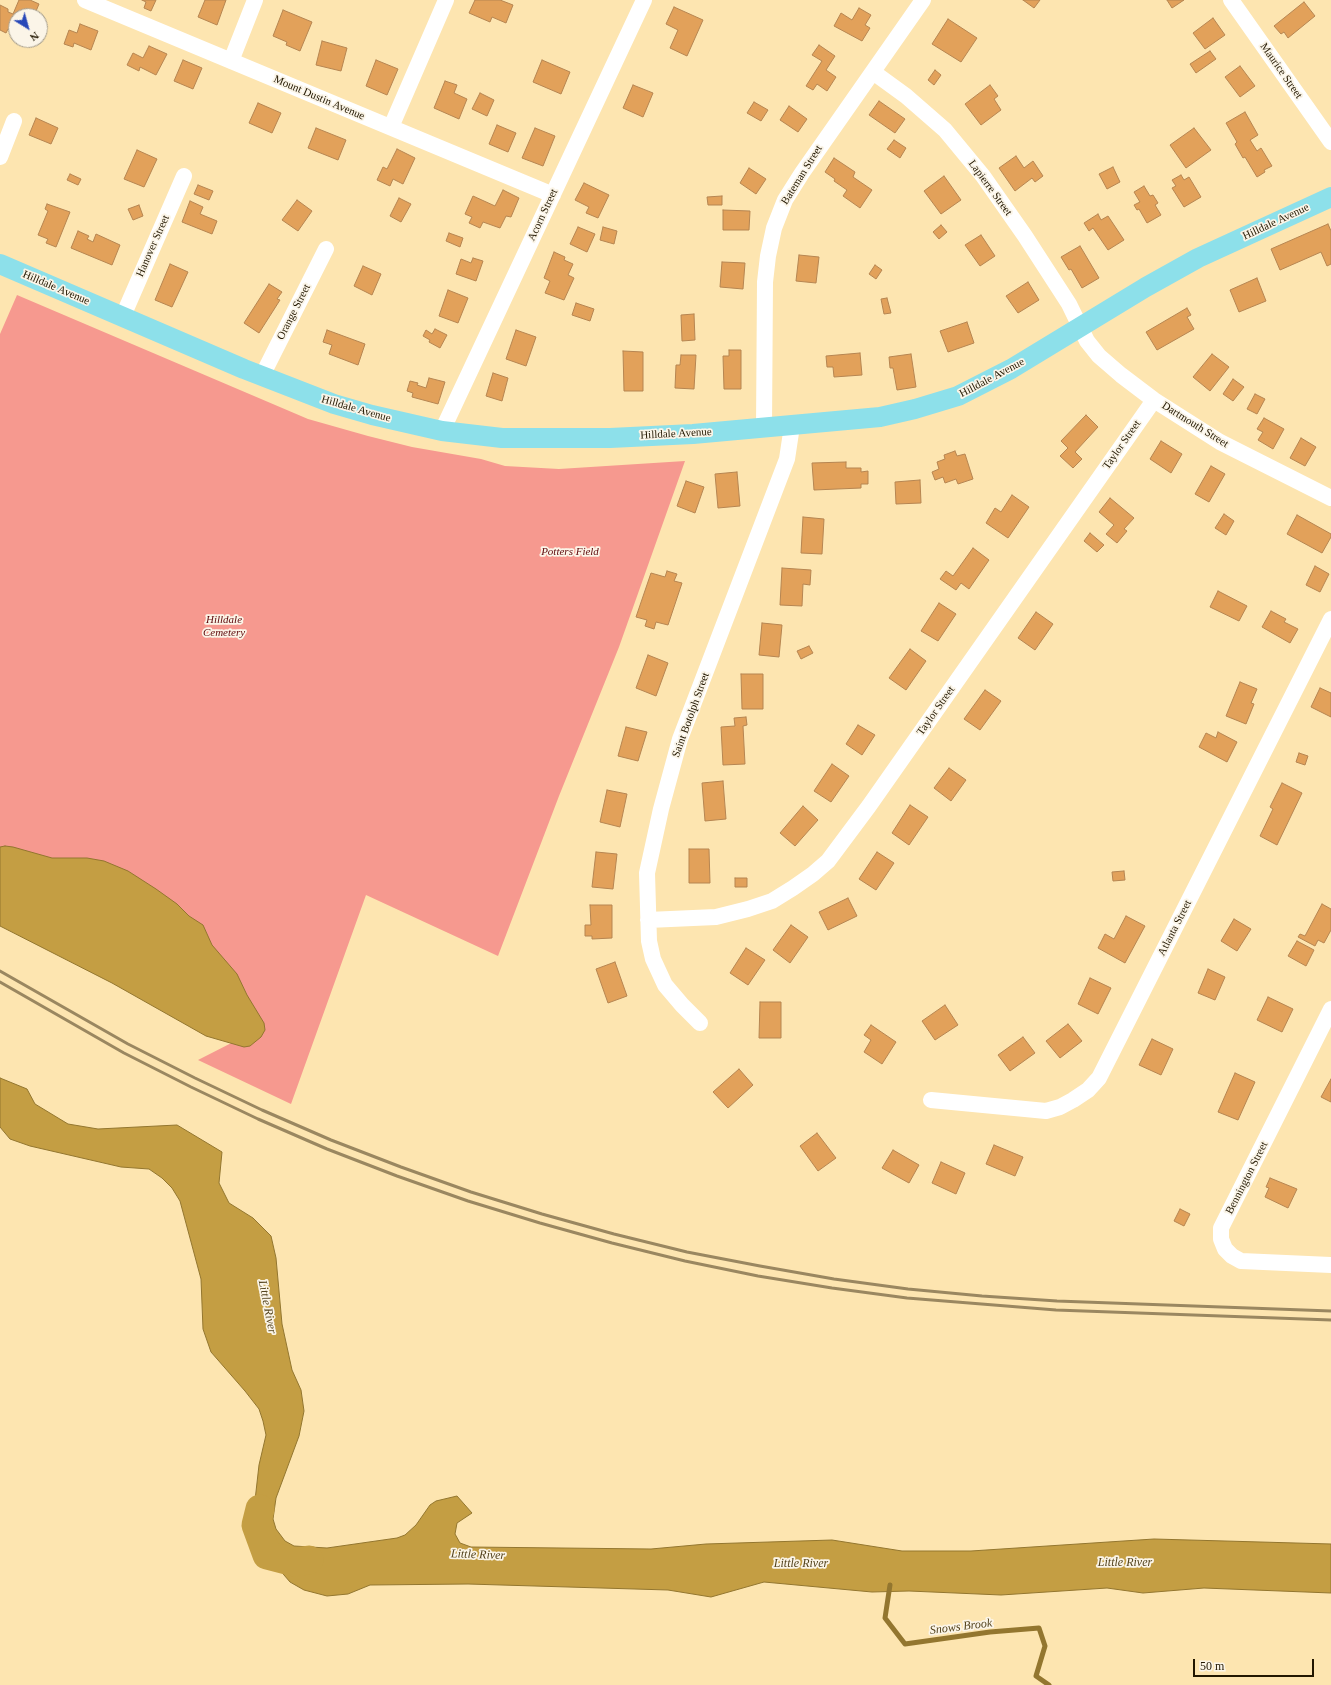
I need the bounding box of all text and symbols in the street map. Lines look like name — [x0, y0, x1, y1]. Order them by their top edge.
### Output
north arrow — [8, 8, 48, 48]
text: N — [28, 30, 41, 44]
street label: Maurice Street — [1257, 41, 1305, 101]
street label: Mount Dustin Avenue — [272, 73, 366, 123]
street label: Bateman Street — [779, 143, 825, 207]
street label: Lapierre Street — [965, 158, 1015, 218]
street label: Acorn Street — [525, 187, 561, 243]
street label: Hilldale Avenue — [1241, 201, 1311, 243]
street label: Hanover Street — [133, 213, 173, 279]
street label: Hilldale Avenue — [20, 268, 92, 308]
street label: Orange Street — [274, 282, 314, 342]
street label: Hilldale Avenue — [957, 355, 1027, 401]
street label: Hilldale Avenue — [320, 393, 392, 425]
street label: Dartmouth Street — [1159, 399, 1231, 451]
street label: Taylor Street — [1100, 418, 1144, 472]
street label: Hilldale Avenue — [640, 426, 712, 442]
park label: Potters Field — [541, 545, 599, 559]
park label: Hilldale Cemetery — [203, 613, 245, 639]
street label: Saint Botolph Street — [670, 671, 712, 759]
street label: Taylor Street — [914, 684, 958, 738]
street label: Atlanta Street — [1155, 898, 1195, 958]
street label: Bennington Street — [1223, 1139, 1271, 1217]
water label: Little River — [255, 1279, 279, 1335]
water label: Little River — [451, 1547, 505, 1563]
water label: Little River — [1098, 1556, 1152, 1570]
water label: Little River — [774, 1557, 828, 1571]
water label: Snows Brook — [929, 1616, 993, 1638]
scale bar — [1195, 1651, 1316, 1677]
text: 50 m — [1200, 1659, 1224, 1673]

